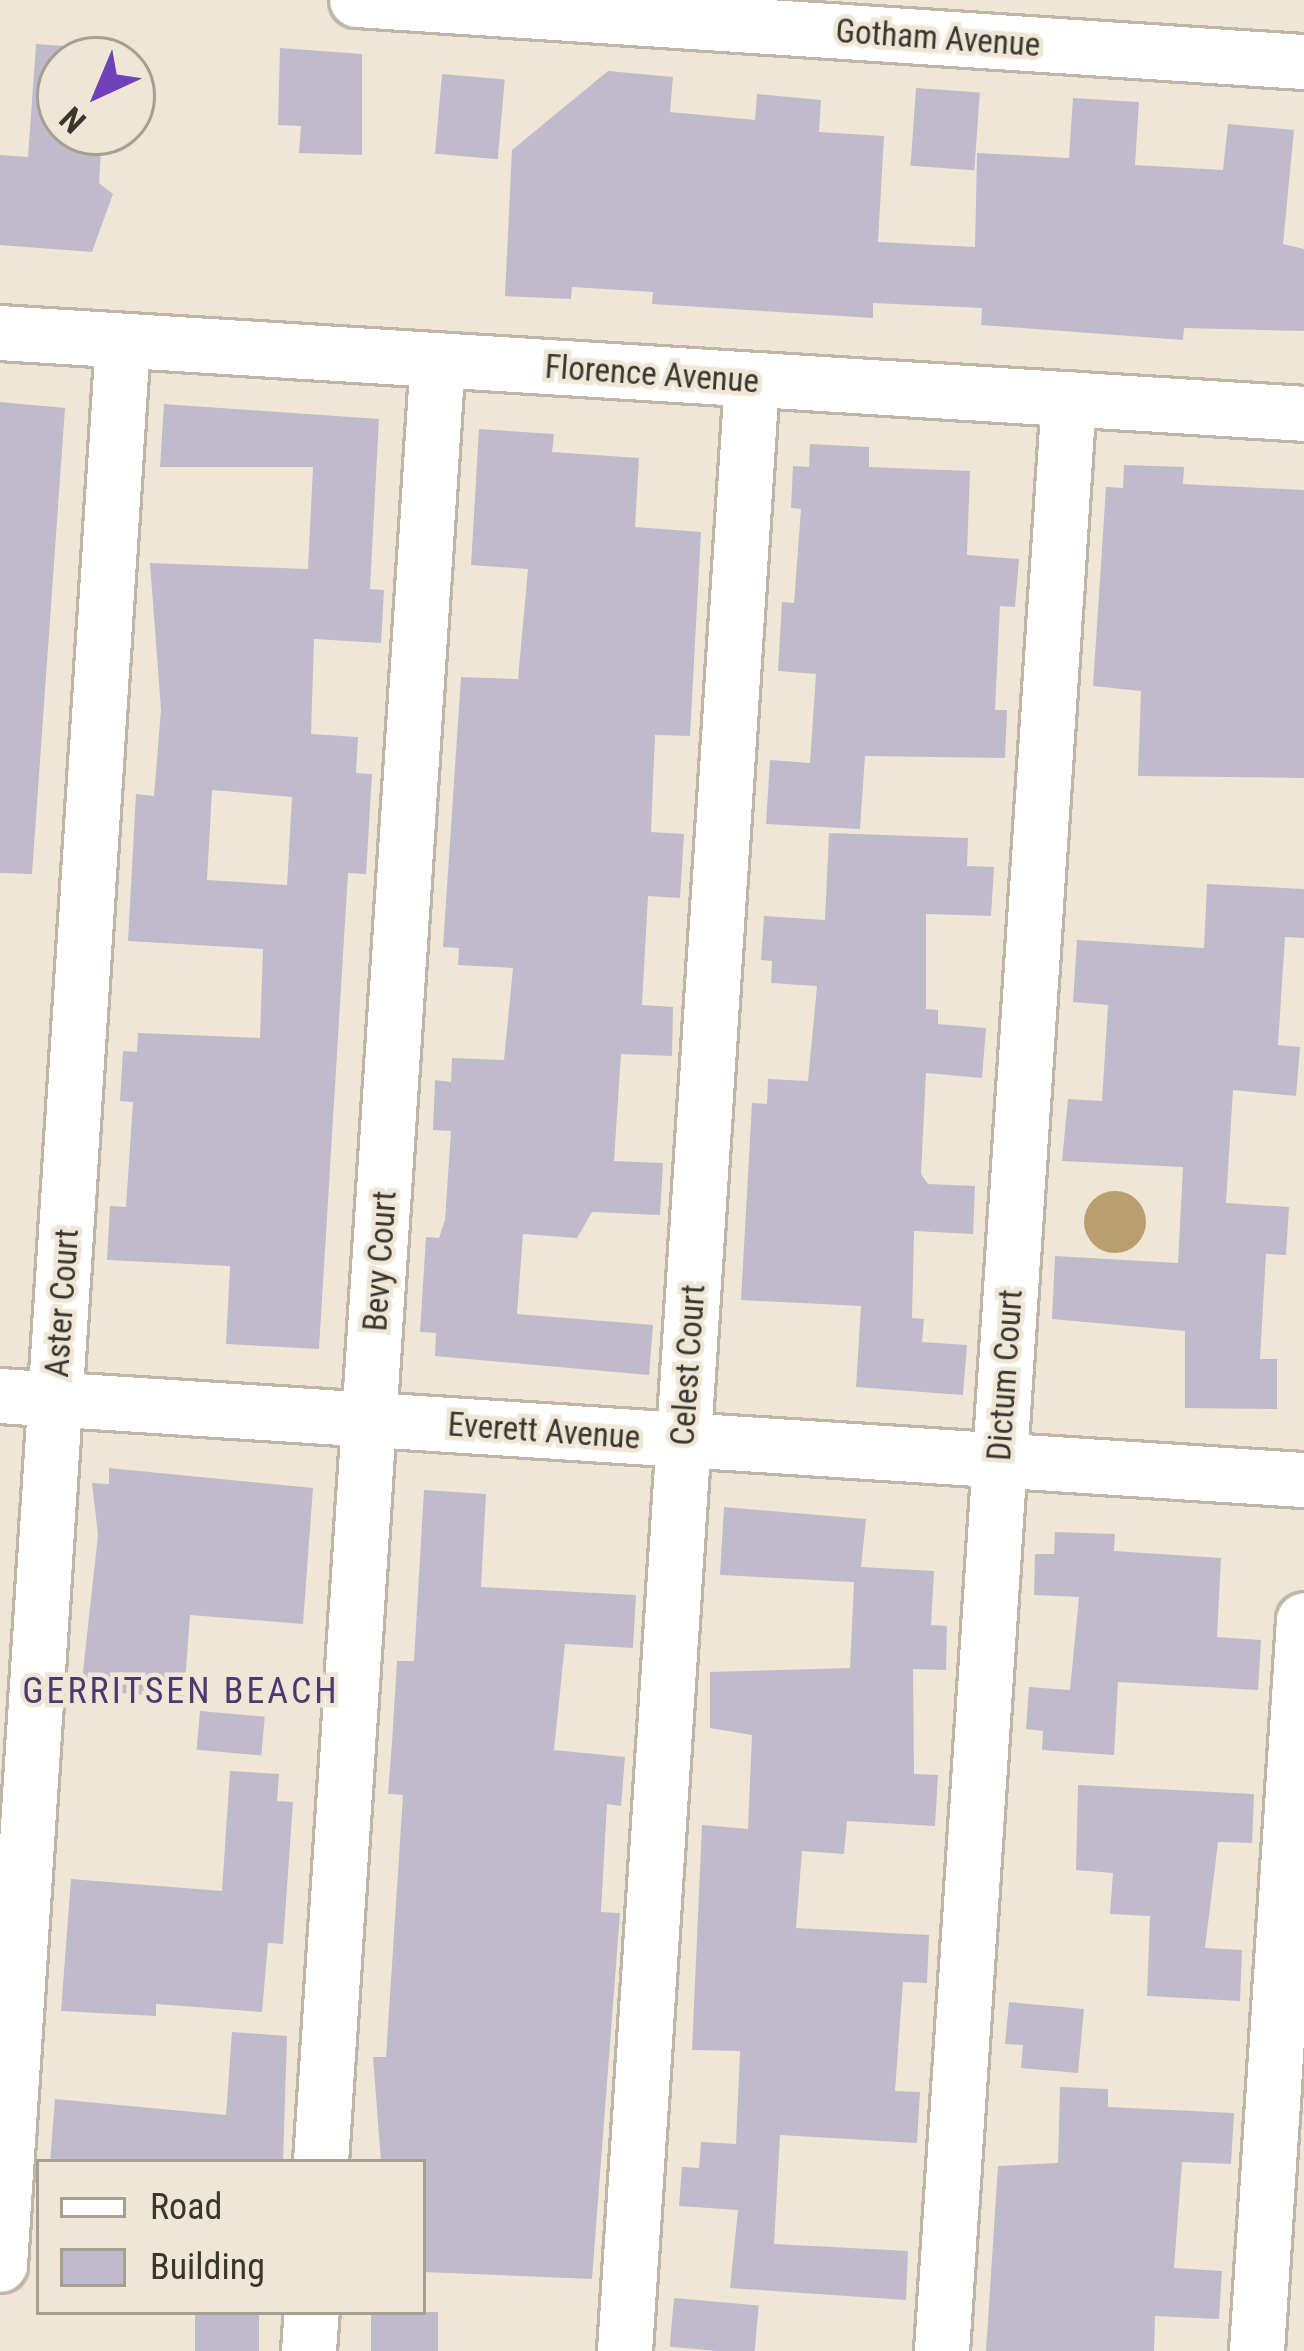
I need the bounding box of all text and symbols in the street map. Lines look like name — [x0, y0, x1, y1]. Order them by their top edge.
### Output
street label: Gotham Avenue — [834, 11, 1042, 65]
north arrow — [36, 36, 156, 156]
text: N — [52, 99, 94, 141]
street label: Florence Avenue — [544, 347, 760, 401]
street label: Bevy Court — [355, 1190, 405, 1332]
street label: Aster Court — [37, 1227, 87, 1379]
street label: Celest Court — [663, 1283, 713, 1447]
street label: Dictum Court — [979, 1288, 1031, 1462]
street label: Everett Avenue — [447, 1405, 641, 1457]
district label: GERRITSEN BEACH — [22, 1670, 340, 1714]
legend — [36, 2159, 426, 2315]
text: Road — [150, 2186, 222, 2228]
text: Building — [150, 2246, 265, 2288]

